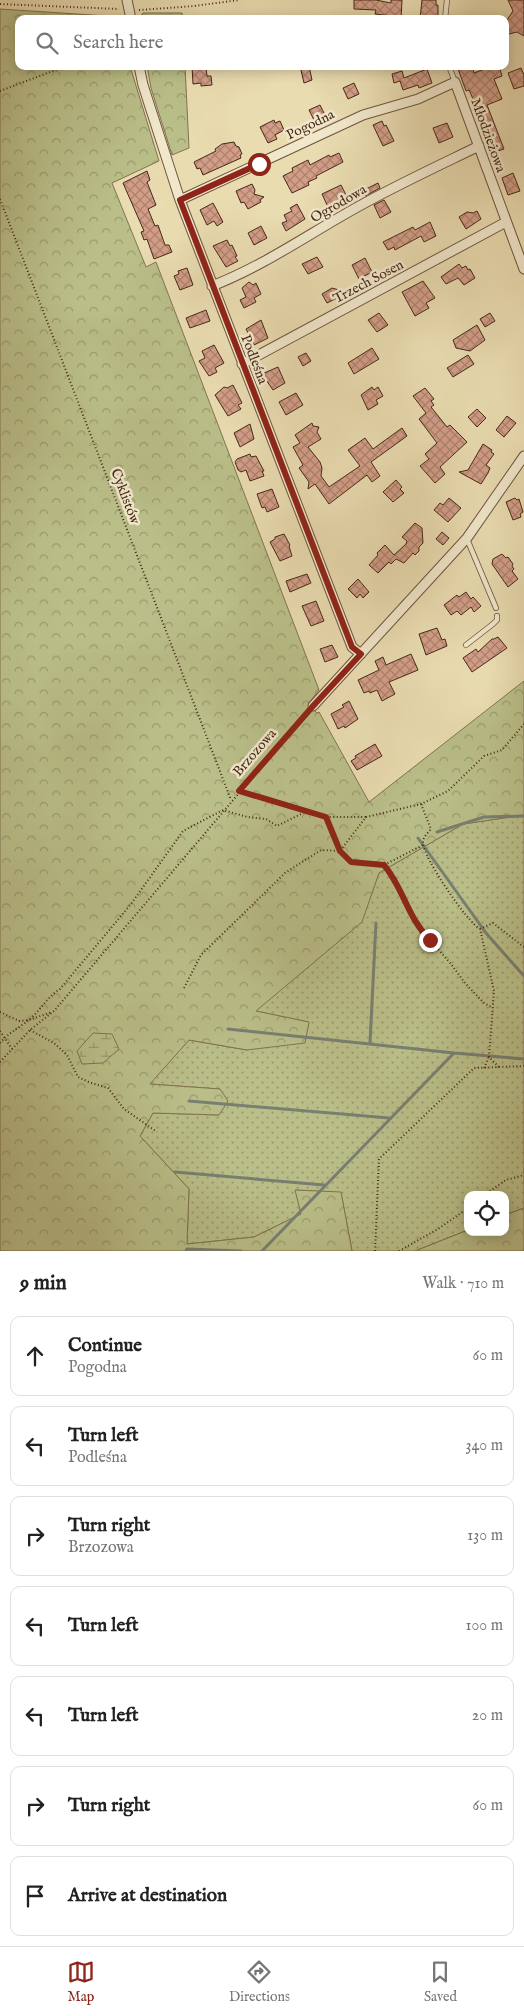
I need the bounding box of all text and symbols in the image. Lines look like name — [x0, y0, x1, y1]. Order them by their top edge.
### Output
search box — [15, 15, 509, 70]
icon: search — [33, 29, 61, 57]
text: Search here — [73, 31, 164, 55]
street label: Młodzieżowa — [466, 96, 510, 176]
street label: Pogodna — [283, 105, 338, 144]
route start — [248, 153, 271, 176]
street label: Ogrodowa — [307, 180, 371, 227]
street label: Trzech Sosen — [330, 256, 407, 308]
street label: Podleśna — [236, 332, 272, 387]
street label: Cyklistów — [106, 466, 144, 527]
street label: Brzozowa — [229, 724, 281, 780]
route end — [419, 929, 442, 952]
map controls — [464, 1191, 509, 1236]
button: locate — [464, 1191, 509, 1236]
text: 9 min — [20, 1270, 67, 1297]
text: Walk · 710 m — [422, 1274, 504, 1294]
text: Continue — [68, 1334, 142, 1358]
icon: ahead — [21, 1342, 49, 1370]
text: 60 m — [473, 1346, 503, 1366]
text: Pogodna — [68, 1358, 127, 1378]
text: Turn left — [68, 1424, 139, 1448]
icon: left — [21, 1432, 49, 1460]
text: 340 m — [465, 1436, 503, 1456]
text: Podleśna — [68, 1448, 127, 1468]
text: Turn right — [68, 1514, 150, 1538]
icon: right — [21, 1522, 49, 1550]
text: 130 m — [467, 1526, 503, 1546]
text: Brzozowa — [68, 1538, 134, 1558]
icon: left — [21, 1612, 49, 1640]
text: Turn left — [68, 1614, 139, 1638]
text: 100 m — [466, 1616, 503, 1636]
icon: left — [21, 1702, 49, 1730]
text: Turn left — [68, 1704, 139, 1728]
text: 20 m — [472, 1706, 503, 1726]
icon: right — [21, 1792, 49, 1820]
text: Turn right — [68, 1794, 150, 1818]
text: 60 m — [473, 1796, 503, 1816]
icon: arrive — [21, 1882, 49, 1910]
text: Arrive at destination — [68, 1884, 227, 1908]
tab: Map — [67, 1958, 95, 2006]
tab: Directions — [229, 1958, 290, 2006]
tab: Saved — [424, 1958, 457, 2006]

